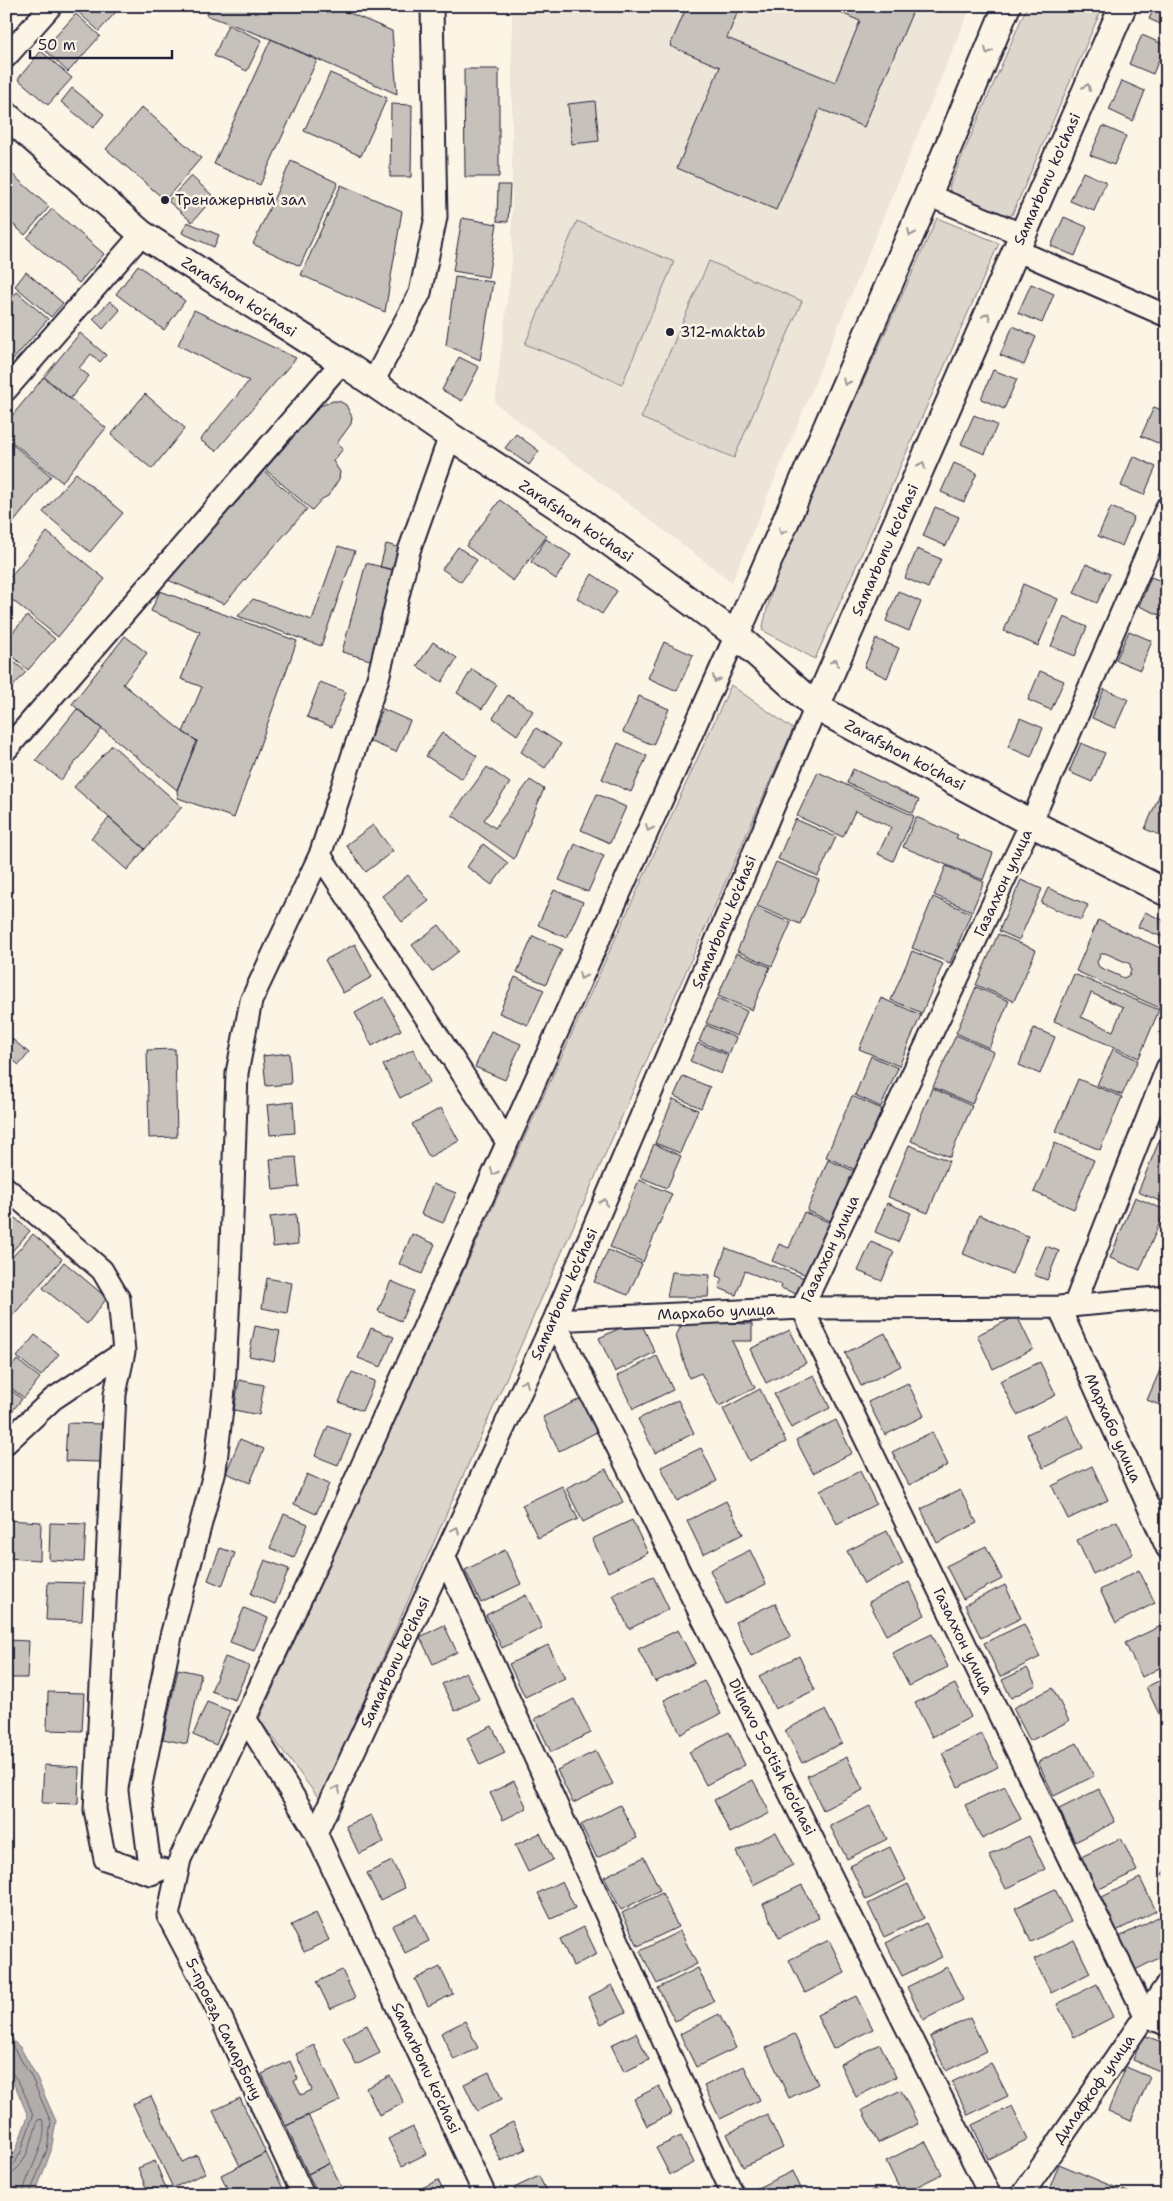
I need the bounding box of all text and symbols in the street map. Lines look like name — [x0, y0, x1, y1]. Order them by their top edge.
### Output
scale bar — [30, 28, 172, 60]
text: 50 m — [38, 35, 76, 55]
one-way arrow — [984, 46, 994, 55]
one-way arrow — [1081, 83, 1092, 92]
street label: Samarbonu ko'chasi — [1009, 110, 1085, 248]
place label: Тренажерный зал — [175, 190, 307, 210]
marker: Тренажерный зал — [159, 194, 171, 206]
one-way arrow — [907, 228, 918, 237]
street label: Zarafshon ko'chasi — [177, 252, 301, 342]
one-way arrow — [980, 312, 991, 321]
place label: 312-maktab — [680, 322, 766, 342]
marker: 312-maktab — [664, 326, 676, 338]
one-way arrow — [842, 377, 853, 386]
one-way arrow — [915, 461, 926, 470]
street label: Zarafshon ko'chasi — [515, 475, 637, 567]
street label: Samarbonu ko'chasi — [847, 481, 923, 619]
one-way arrow — [777, 526, 788, 535]
one-way arrow — [829, 658, 840, 667]
one-way arrow — [713, 674, 723, 683]
street label: Zarafshon ko'chasi — [841, 715, 969, 795]
one-way arrow — [645, 823, 656, 832]
street label: Газалхон улица — [969, 825, 1037, 940]
street label: Samarbonu ko'chasi — [687, 852, 761, 992]
one-way arrow — [578, 971, 589, 980]
one-way arrow — [489, 1167, 500, 1176]
street label: Газалхон улица — [796, 1191, 864, 1306]
one-way arrow — [598, 1198, 609, 1207]
street label: Samarbonu ko'chasi — [526, 1225, 602, 1363]
street label: Мархабо улица — [657, 1299, 776, 1325]
street label: Мархабо улица — [1080, 1370, 1146, 1486]
one-way arrow — [518, 1379, 529, 1388]
one-way arrow — [450, 1526, 460, 1535]
street label: Газалхон улица — [929, 1584, 998, 1698]
street label: Samarbonu ko'chasi — [356, 1593, 434, 1731]
street label: Dilnavo 5-o'tish ko'chasi — [724, 1675, 820, 1839]
one-way arrow — [330, 1785, 341, 1794]
street label: 5-проезд СамарБону — [181, 1955, 267, 2103]
street label: Samarbonu ko'chasi — [387, 1999, 465, 2137]
street label: Дилафкоф улица — [1049, 2030, 1140, 2148]

